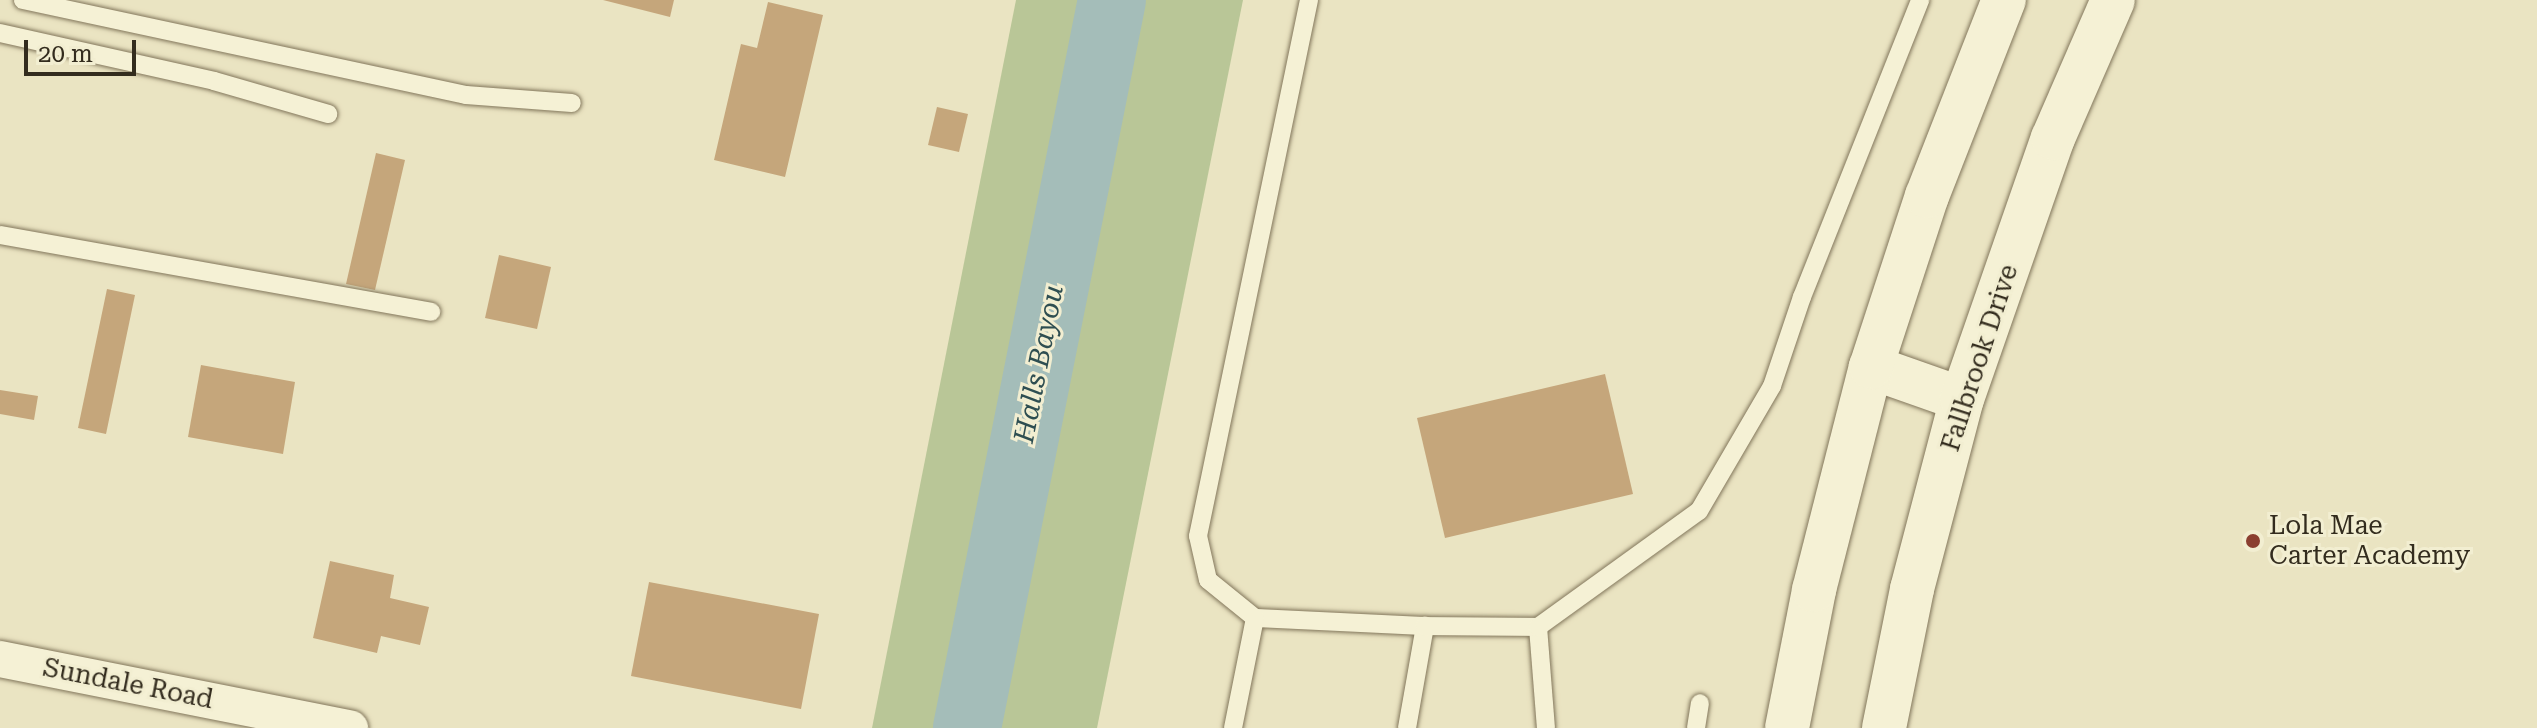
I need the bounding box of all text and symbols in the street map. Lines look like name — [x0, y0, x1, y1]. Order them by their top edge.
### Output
scale bar — [28, 24, 140, 74]
text: 20 m — [38, 40, 93, 68]
street label: Fallbrook Drive — [1935, 261, 2025, 455]
water label: Halls Bayou — [1007, 282, 1071, 446]
place label: Lola Mae Carter Academy — [2269, 510, 2470, 572]
marker: Lola Mae Carter Academy — [2244, 532, 2262, 550]
street label: Sundale Road — [40, 652, 216, 716]

